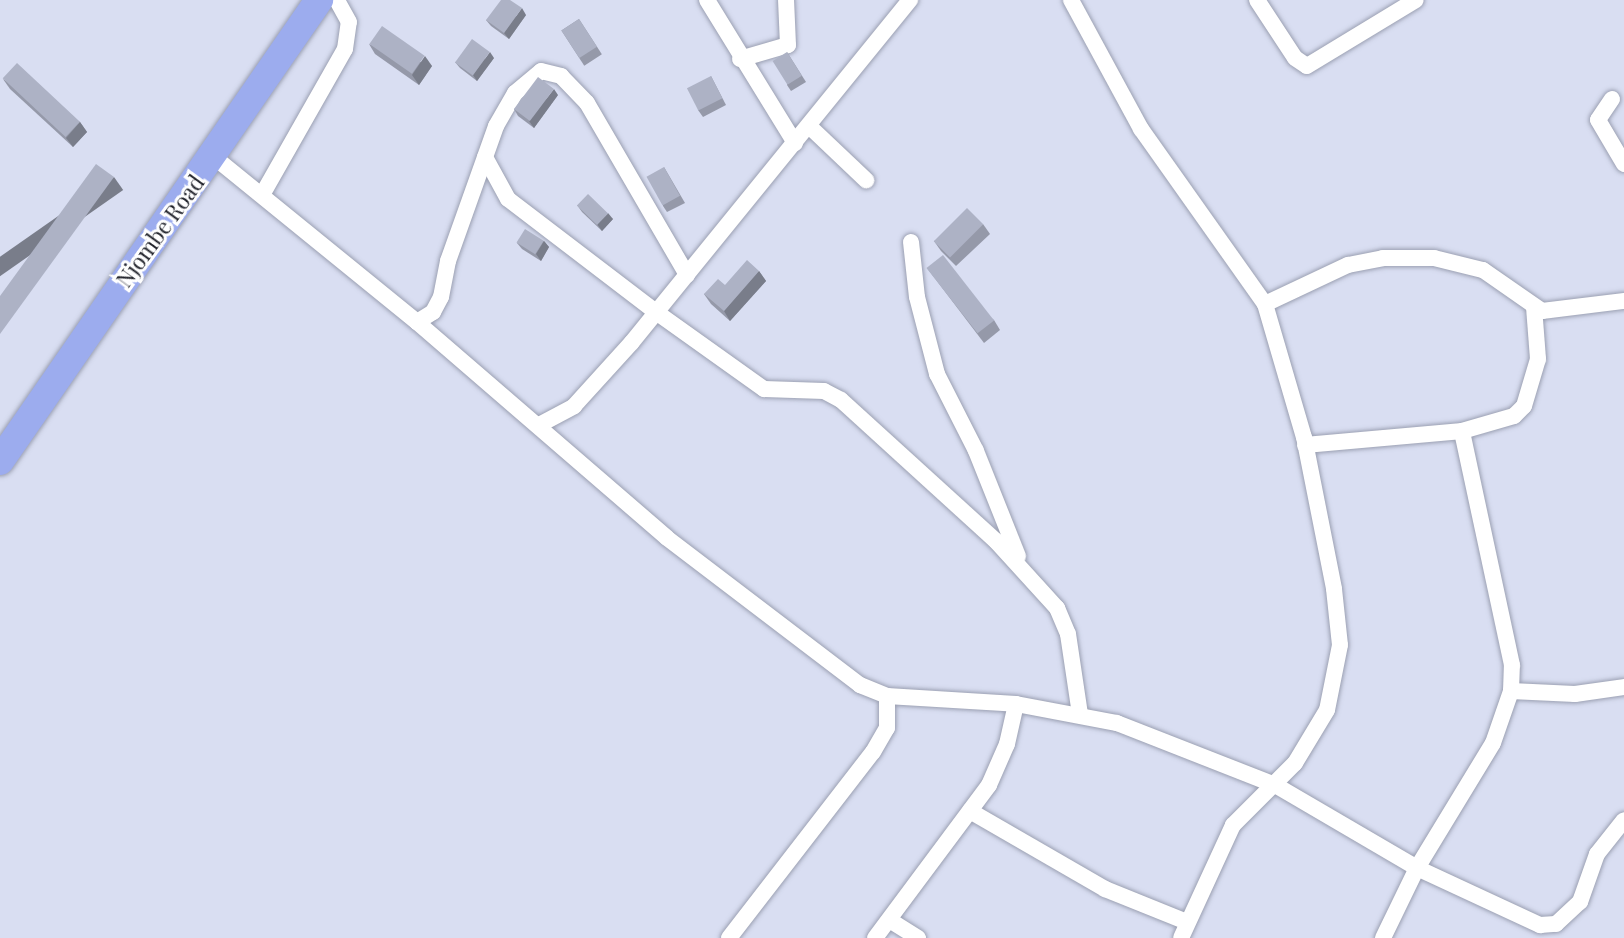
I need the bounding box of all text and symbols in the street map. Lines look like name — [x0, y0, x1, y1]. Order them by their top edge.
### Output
street label: Njombe Road — [111, 170, 209, 292]

